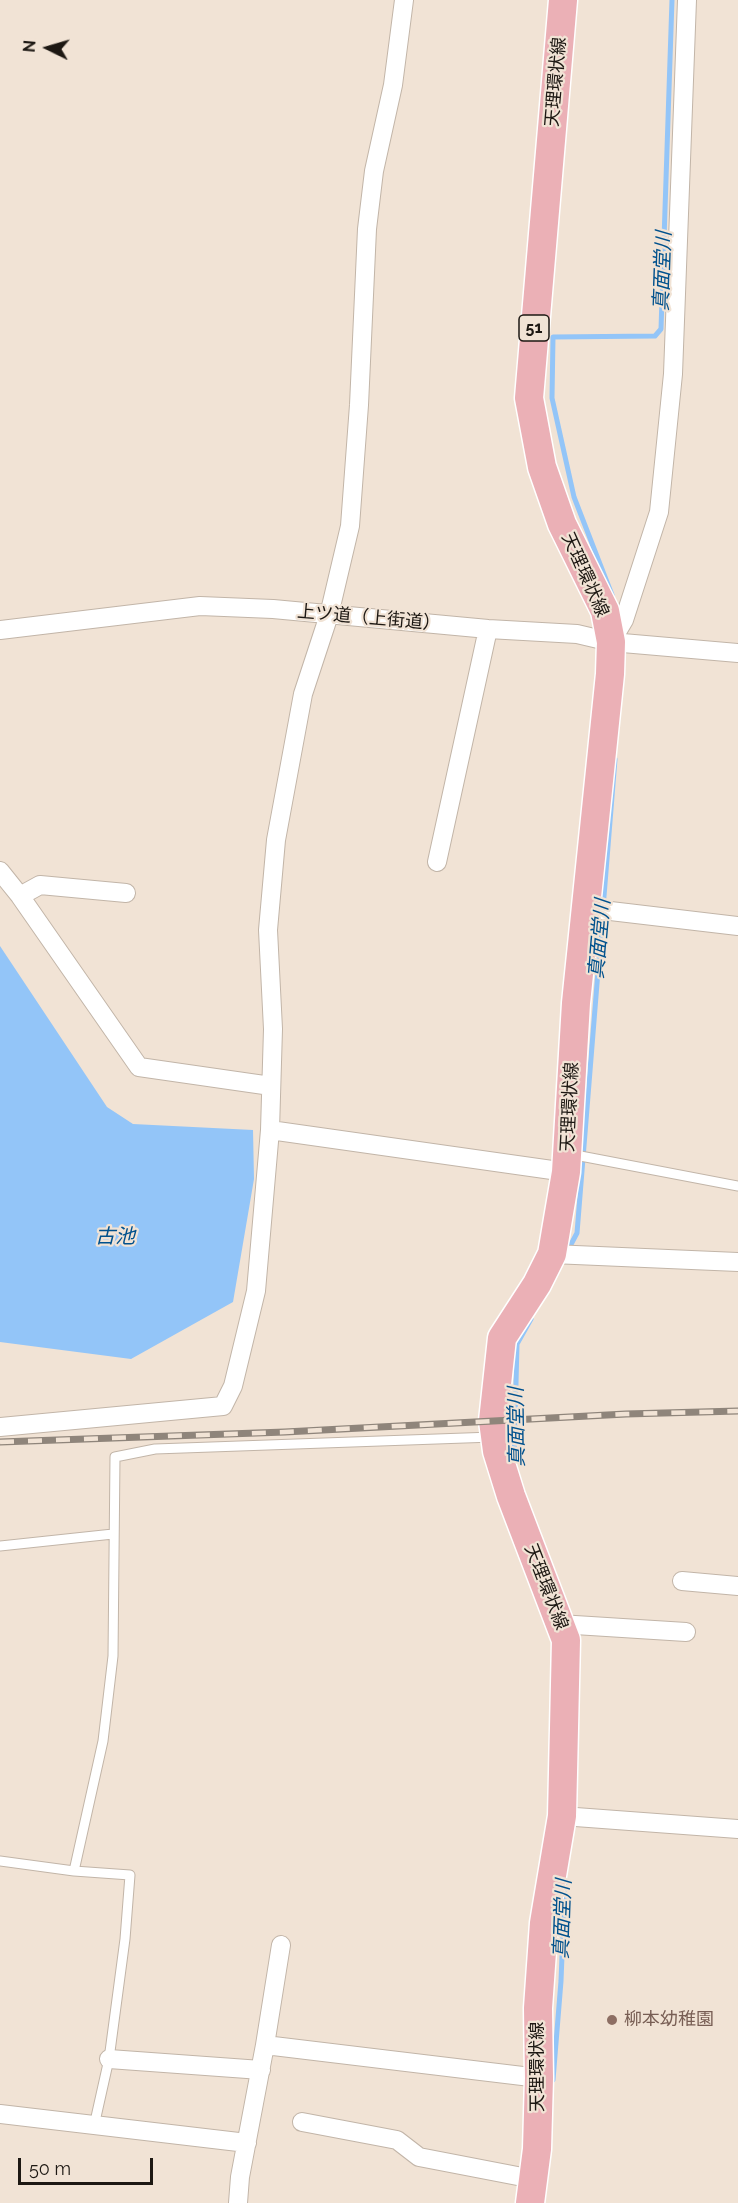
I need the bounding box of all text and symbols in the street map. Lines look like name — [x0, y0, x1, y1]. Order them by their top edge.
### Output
north arrow — [18, 18, 78, 78]
street label: 天理環状線 — [541, 36, 571, 128]
text: N — [20, 39, 40, 53]
water label: 真面堂川 — [650, 231, 676, 311]
road number: 51 — [519, 315, 549, 341]
street label: 天理環状線 — [557, 529, 613, 621]
street label: 上ツ道（上街道） — [296, 601, 442, 635]
water label: 真面堂川 — [585, 898, 615, 980]
street label: 天理環状線 — [557, 1061, 583, 1153]
water label: 古池 — [95, 1225, 135, 1249]
water label: 真面堂川 — [504, 1387, 530, 1467]
street label: 天理環状線 — [520, 1541, 572, 1633]
water label: 真面堂川 — [550, 1879, 576, 1959]
place label: 柳本幼稚園 — [624, 2009, 714, 2031]
marker: 柳本幼稚園 — [605, 2013, 619, 2027]
street label: 天理環状線 — [527, 2022, 549, 2112]
scale bar — [21, 2146, 156, 2184]
text: 50 m — [29, 2158, 71, 2179]

